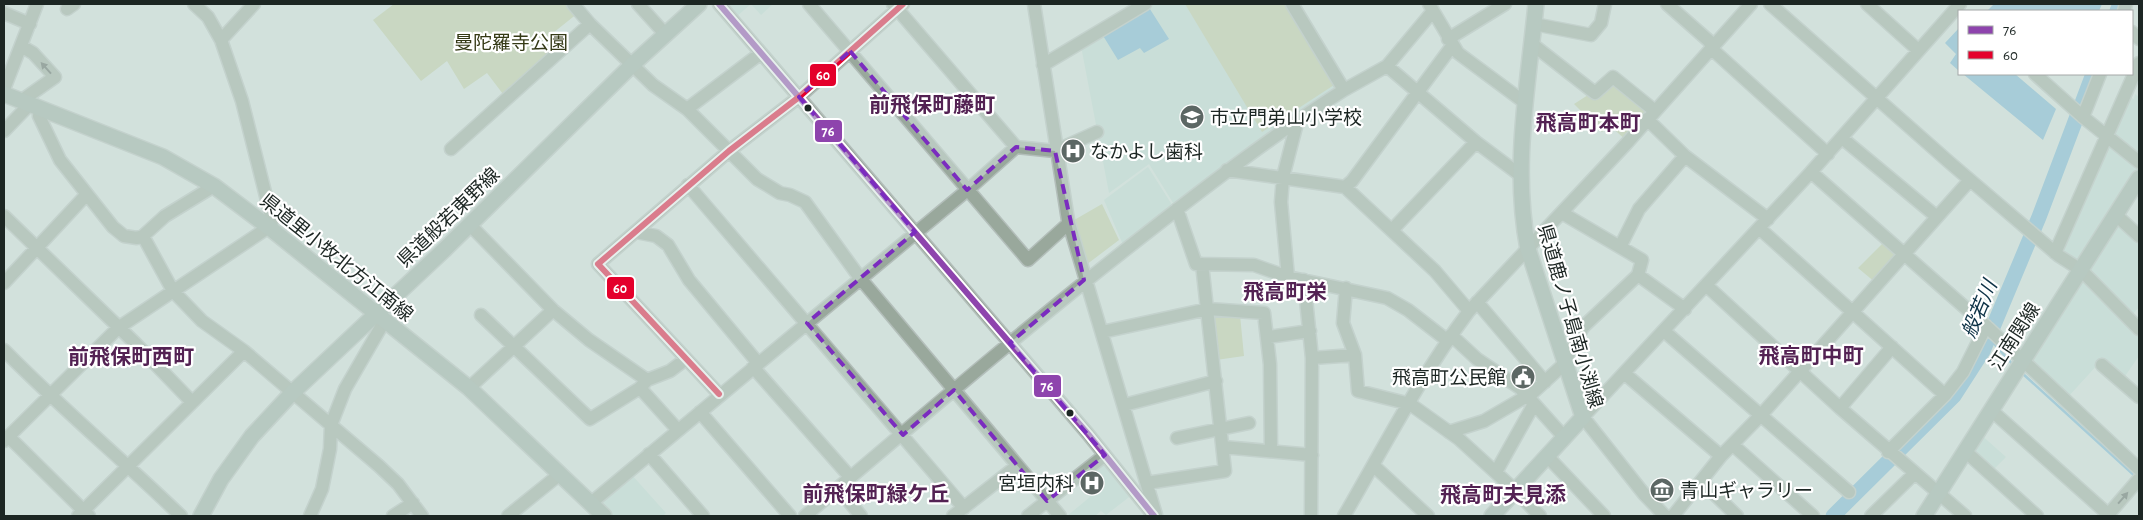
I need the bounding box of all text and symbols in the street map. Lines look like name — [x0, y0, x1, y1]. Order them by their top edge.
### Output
legend — [1958, 10, 2133, 75]
text: 76 — [2003, 23, 2016, 38]
park label: 曼陀羅寺公園 — [454, 33, 568, 53]
text: 60 — [2003, 48, 2018, 63]
one-way arrow — [40, 62, 52, 74]
line badge: 60 — [809, 63, 837, 87]
text: 60 — [816, 69, 830, 83]
district label: 前飛保町藤町 — [869, 93, 995, 116]
unlabelled marker — [803, 103, 813, 113]
school or university icon: 市立門弟山小学校 — [1179, 104, 1205, 130]
place label: 市立門弟山小学校 — [1210, 107, 1362, 128]
district label: 飛高町本町 — [1536, 112, 1641, 134]
line badge: 76 — [814, 119, 843, 143]
text: 76 — [822, 125, 835, 139]
hospital icon: なかよし歯科 — [1060, 138, 1086, 164]
place label: なかよし歯科 — [1090, 142, 1203, 162]
street label: 県道般若東野線 — [394, 164, 503, 271]
street label: 県道里小牧北方江南線 — [256, 189, 417, 325]
street label: 県道鹿ノ子島南小渕線 — [1534, 222, 1606, 410]
line badge: 60 — [606, 276, 635, 300]
water label: 般若川 — [1958, 276, 2002, 341]
district label: 飛高町栄 — [1243, 281, 1327, 303]
text: 60 — [613, 282, 627, 296]
street label: 江南関線 — [1986, 299, 2044, 374]
district label: 前飛保町西町 — [68, 345, 194, 368]
district label: 飛高町中町 — [1759, 345, 1864, 367]
public building icon: 飛高町公民館 — [1510, 364, 1536, 390]
place label: 飛高町公民館 — [1392, 368, 1506, 388]
line badge: 76 — [1033, 374, 1062, 398]
text: 76 — [1041, 380, 1054, 394]
unlabelled marker — [1065, 408, 1075, 418]
hospital icon: 宮垣内科 — [1079, 470, 1105, 496]
place label: 宮垣内科 — [998, 473, 1074, 494]
museum icon: 青山ギャラリー — [1649, 477, 1675, 503]
place label: 青山ギャラリー — [1680, 480, 1813, 501]
district label: 前飛保町緑ケ丘 — [803, 482, 950, 505]
district label: 飛高町夫見添 — [1440, 483, 1566, 506]
one-way arrow — [2117, 492, 2129, 504]

